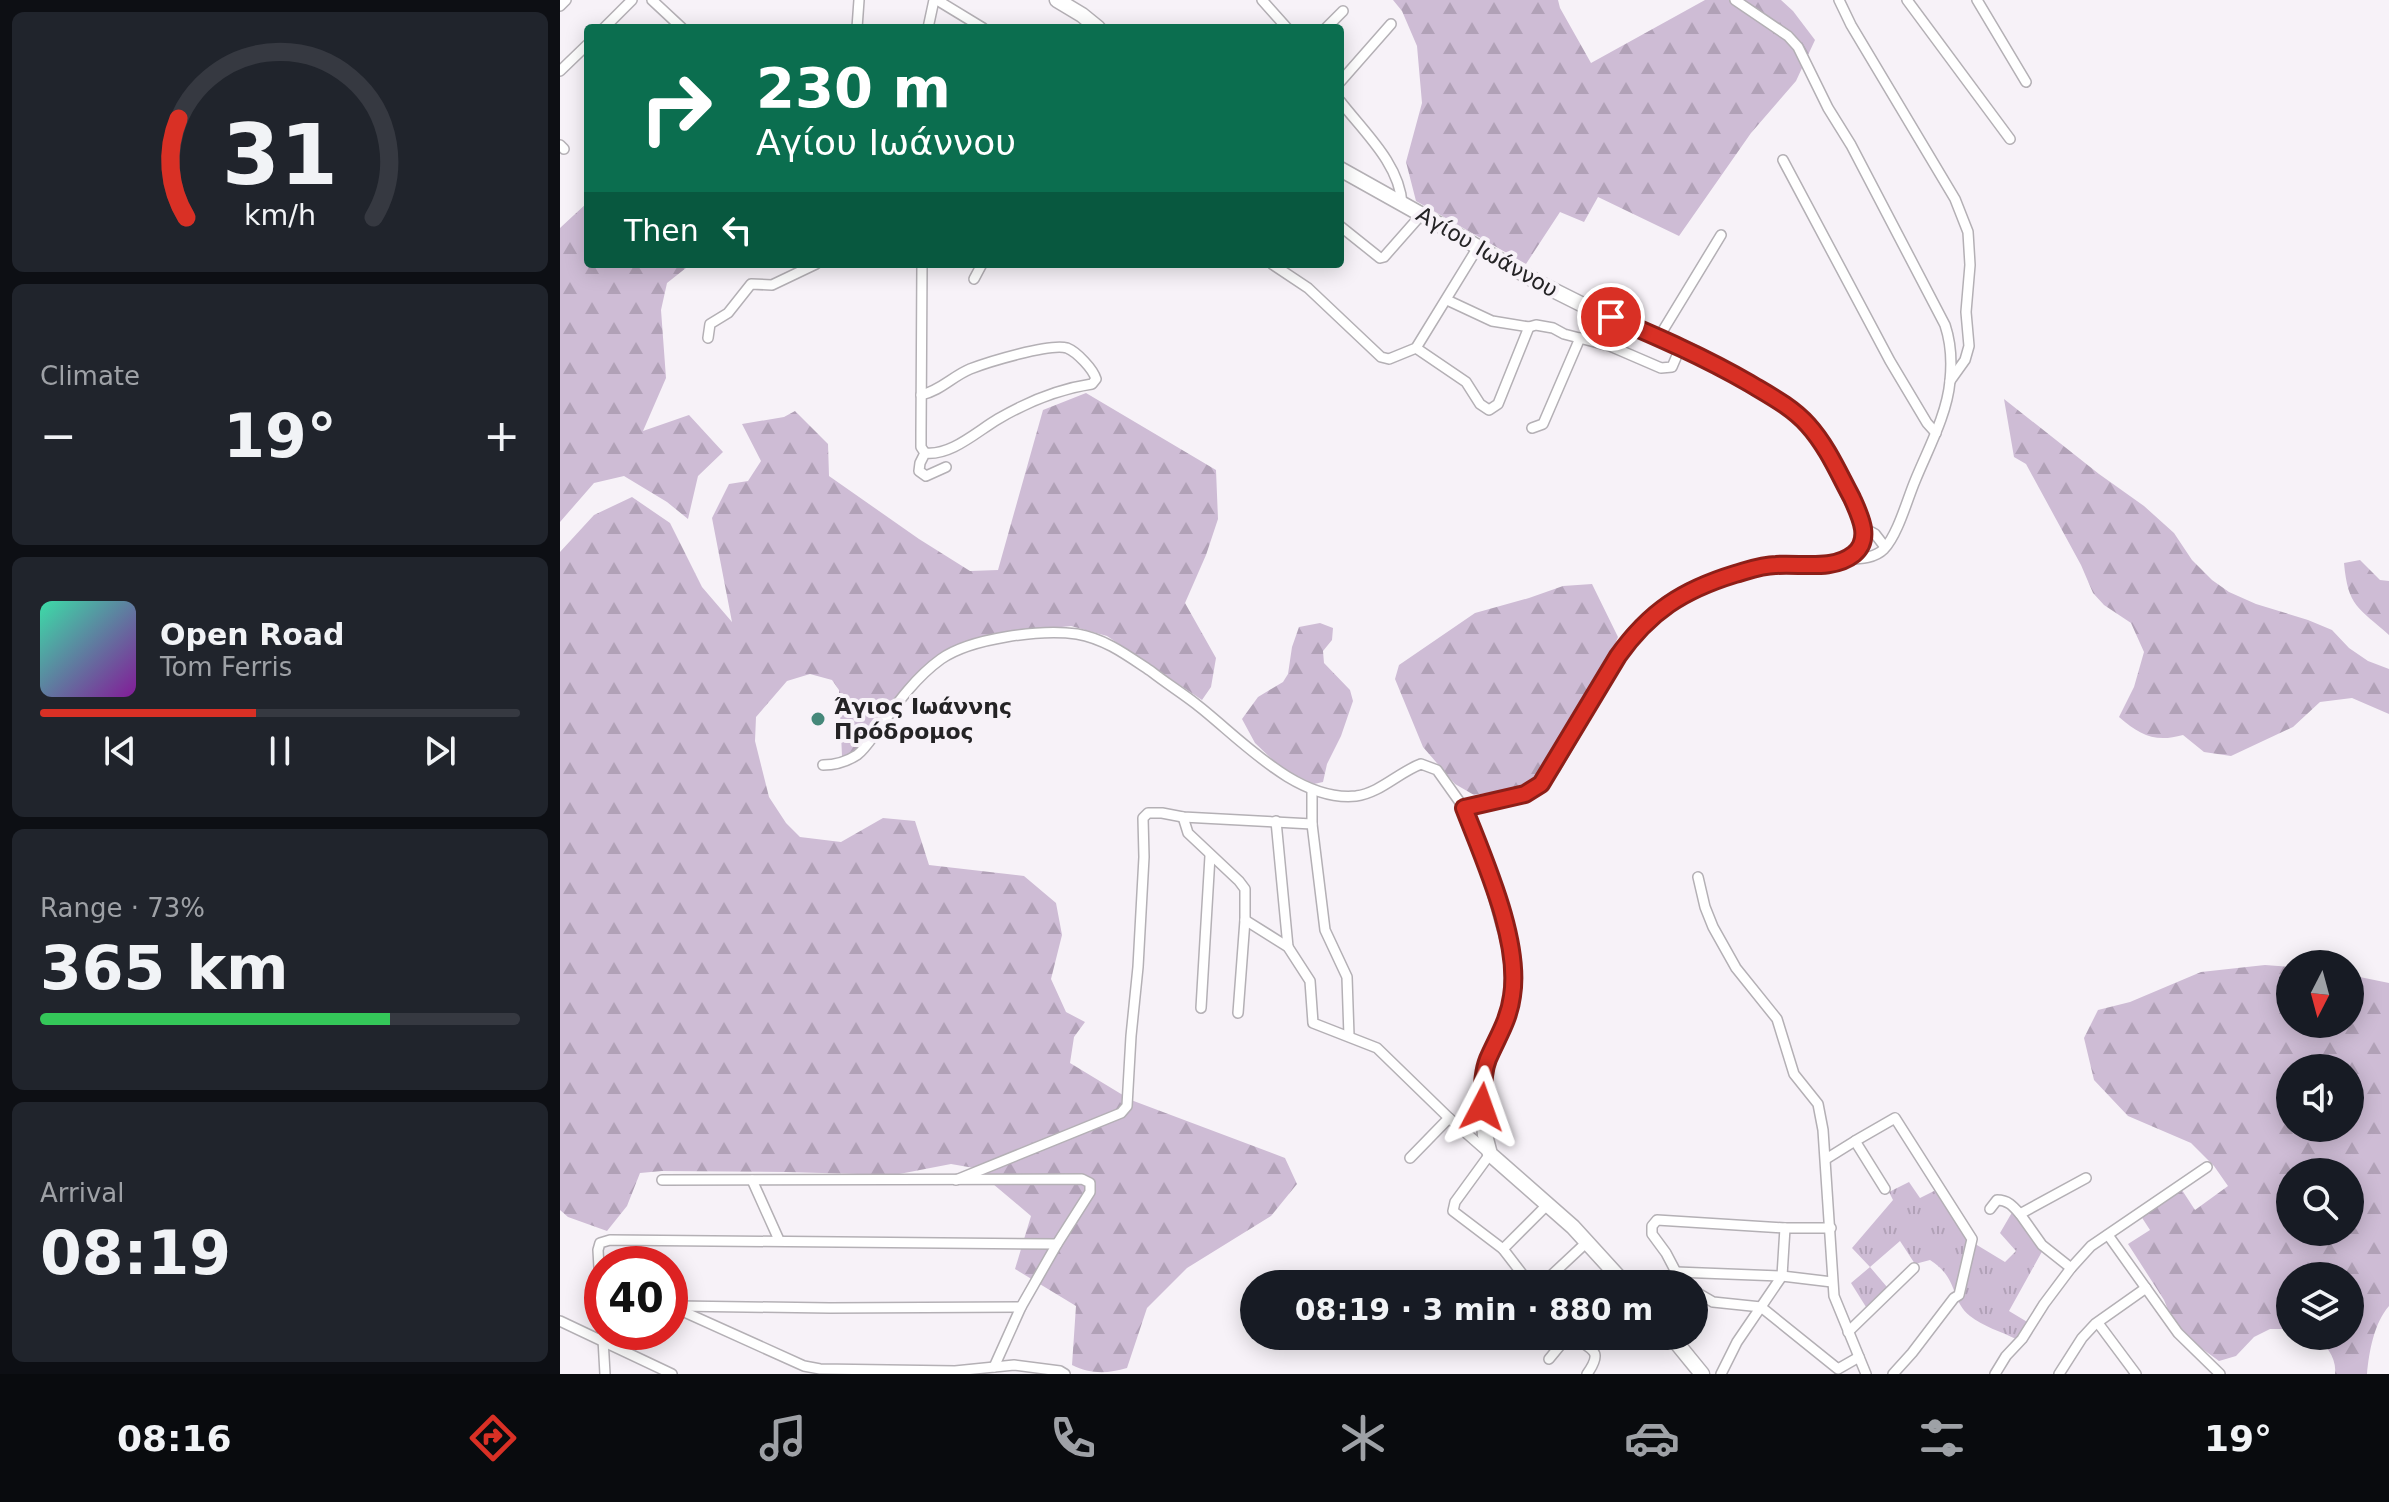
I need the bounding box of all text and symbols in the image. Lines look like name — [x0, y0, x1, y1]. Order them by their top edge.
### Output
text: 230 m — [756, 55, 951, 120]
icon: right — [624, 56, 728, 160]
text: 31 — [222, 107, 338, 204]
text: Αγίου Ιωάννου — [756, 122, 1016, 163]
text: km/h — [244, 198, 316, 232]
street label: Αγίου Ιωάννου — [1412, 201, 1562, 303]
icon: left — [715, 208, 759, 252]
text: Then — [624, 213, 699, 248]
pin — [1577, 283, 1645, 351]
icon: arrive — [1589, 295, 1633, 339]
text: Climate — [40, 361, 140, 391]
text: 19° — [223, 401, 337, 471]
text: − — [40, 410, 77, 461]
text: + — [483, 410, 520, 461]
text: Open Road — [160, 617, 345, 652]
text: Tom Ferris — [160, 652, 292, 682]
place label: Άγιος Ιωάννης Πρόδρομος — [834, 694, 1012, 744]
marker: Άγιος Ιωάννης Πρόδρομος — [809, 710, 827, 728]
icon: previous — [98, 729, 142, 773]
icon: pause — [258, 729, 302, 773]
icon: next — [418, 729, 462, 773]
text: Range · 73% — [40, 893, 205, 923]
text: 365 km — [40, 933, 289, 1003]
north arrow — [2276, 950, 2364, 1038]
map controls — [2276, 950, 2364, 1350]
button: sound — [2276, 1054, 2364, 1142]
position arrow — [1440, 1065, 1524, 1149]
button: search — [2276, 1158, 2364, 1246]
text: Arrival — [40, 1178, 124, 1208]
text: 08:19 — [40, 1218, 231, 1288]
speed limit sign: 40 — [584, 1246, 688, 1350]
button: layers — [2276, 1262, 2364, 1350]
text: 08:19 · 3 min · 880 m — [1295, 1292, 1653, 1327]
icon: directions — [465, 1410, 521, 1466]
icon: music — [755, 1410, 811, 1466]
icon: phone — [1045, 1410, 1101, 1466]
icon: climate — [1335, 1410, 1391, 1466]
icon: car — [1624, 1410, 1680, 1466]
icon: filters — [1914, 1410, 1970, 1466]
text: 08:16 — [117, 1418, 231, 1459]
text: 19° — [2204, 1418, 2272, 1459]

